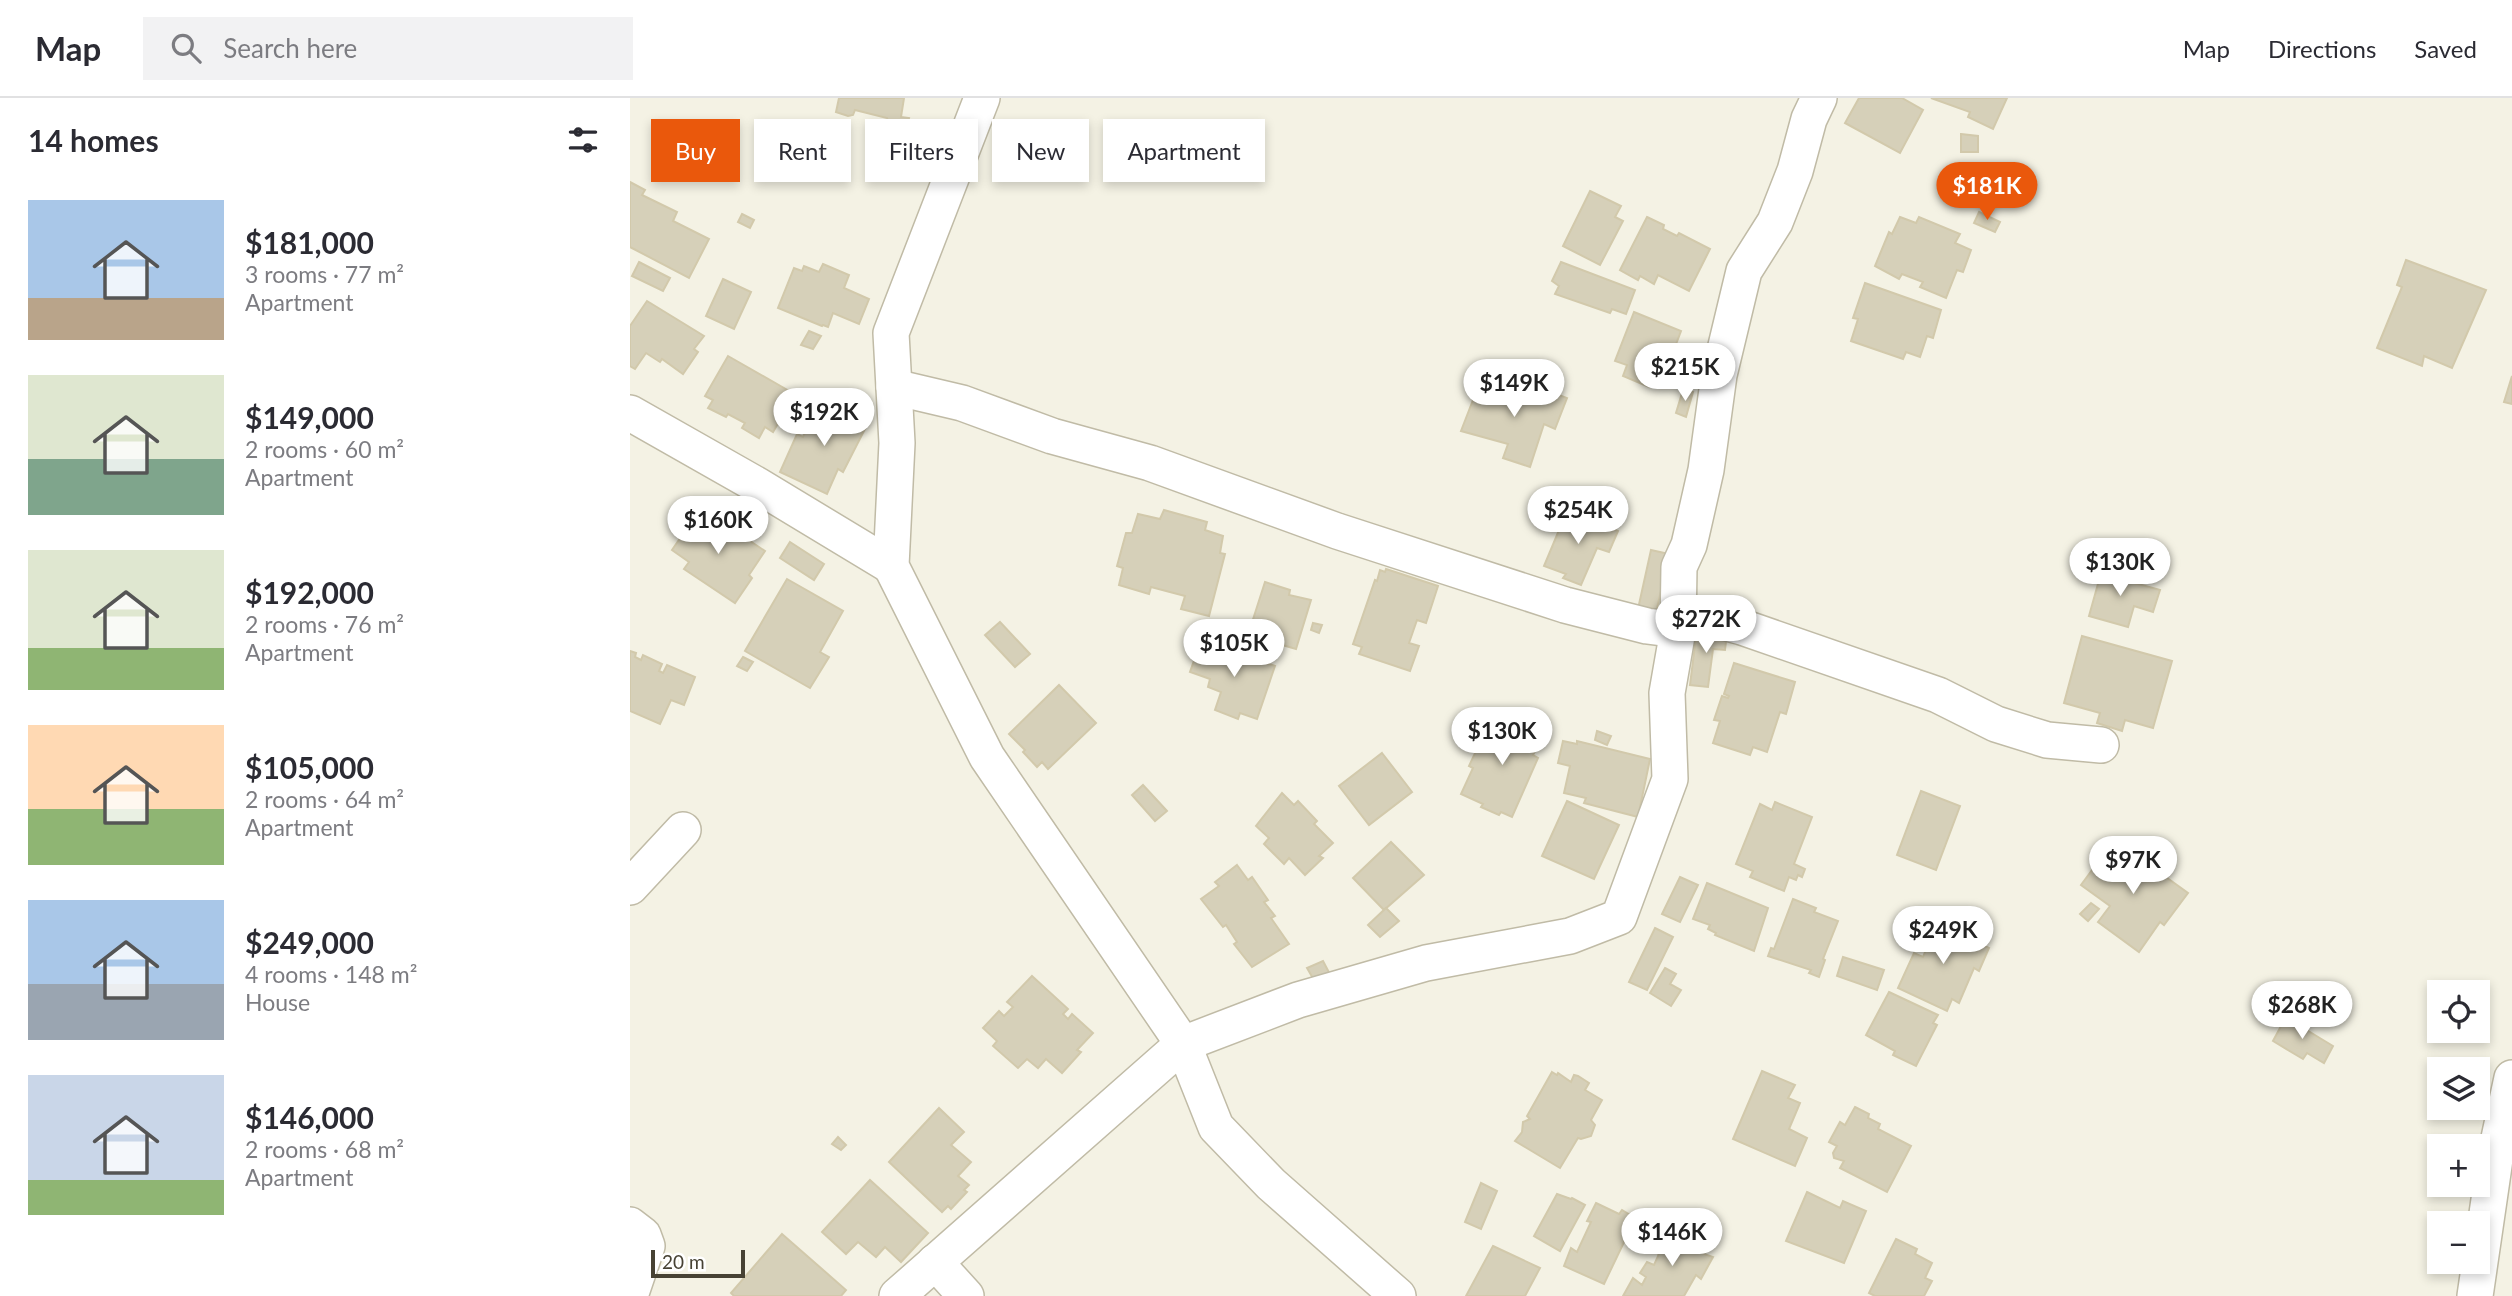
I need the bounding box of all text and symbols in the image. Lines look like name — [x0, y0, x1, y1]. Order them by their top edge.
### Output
search box — [143, 17, 633, 80]
text: Map — [35, 28, 101, 68]
icon: search — [167, 29, 205, 67]
text: Search here — [223, 32, 357, 64]
text: Map — [2183, 34, 2230, 63]
text: Directions — [2268, 34, 2376, 63]
text: Saved — [2414, 34, 2477, 63]
chip: Buy — [651, 119, 740, 182]
chip: Rent — [754, 119, 851, 182]
chip: Filters — [865, 119, 978, 182]
chip: New — [992, 119, 1089, 182]
chip: Apartment — [1103, 119, 1265, 182]
icon: filters — [564, 121, 602, 159]
text: 14 homes — [28, 122, 159, 158]
pin: $181K — [1938, 162, 2036, 222]
text: $181K — [1952, 171, 2022, 199]
text: $181,000 — [245, 224, 374, 260]
icon: home — [84, 228, 168, 312]
text: 3 rooms · 77 m² — [245, 260, 404, 288]
text: Apartment — [245, 288, 353, 316]
pin: $215K — [1636, 344, 1734, 403]
text: $215K — [1650, 352, 1720, 380]
pin: $149K — [1465, 360, 1563, 419]
text: $149K — [1479, 368, 1549, 396]
pin: $192K — [775, 388, 873, 448]
text: $192K — [789, 397, 859, 425]
text: $149,000 — [245, 399, 374, 435]
icon: home — [84, 403, 168, 487]
text: 2 rooms · 60 m² — [245, 435, 404, 463]
text: Apartment — [245, 463, 353, 491]
pin: $254K — [1529, 486, 1627, 546]
text: $254K — [1543, 495, 1613, 523]
pin: $160K — [669, 496, 767, 556]
text: $160K — [683, 505, 753, 533]
pin: $130K — [2071, 538, 2169, 598]
text: $130K — [2085, 547, 2155, 575]
text: $192,000 — [245, 574, 374, 610]
icon: home — [84, 578, 168, 662]
pin: $272K — [1657, 596, 1755, 655]
text: $272K — [1671, 604, 1741, 632]
text: 2 rooms · 76 m² — [245, 610, 404, 638]
pin: $105K — [1185, 620, 1283, 679]
text: $105K — [1199, 628, 1269, 656]
text: Apartment — [245, 638, 353, 666]
pin: $130K — [1453, 708, 1551, 767]
text: $130K — [1467, 716, 1537, 744]
text: $105,000 — [245, 749, 374, 785]
icon: home — [84, 753, 168, 837]
text: 2 rooms · 64 m² — [245, 785, 404, 813]
text: Apartment — [245, 813, 353, 841]
pin: $97K — [2092, 836, 2174, 896]
text: $97K — [2105, 845, 2161, 873]
pin: $249K — [1894, 906, 1992, 966]
text: $249K — [1908, 915, 1978, 943]
text: $249,000 — [245, 924, 374, 960]
icon: home — [84, 928, 168, 1012]
text: 4 rooms · 148 m² — [245, 960, 417, 988]
map controls — [2427, 980, 2490, 1274]
button: locate — [2427, 980, 2490, 1043]
pin: $268K — [2253, 982, 2351, 1041]
text: House — [245, 988, 310, 1016]
text: $268K — [2267, 990, 2337, 1018]
button: layers — [2427, 1057, 2490, 1120]
text: $146,000 — [245, 1099, 374, 1135]
icon: home — [84, 1103, 168, 1187]
button: + — [2427, 1134, 2490, 1197]
text: 2 rooms · 68 m² — [245, 1135, 404, 1163]
text: Apartment — [245, 1163, 353, 1191]
pin: $146K — [1623, 1208, 1721, 1268]
button: − — [2427, 1211, 2490, 1274]
text: $146K — [1637, 1217, 1707, 1245]
scale bar — [651, 1247, 746, 1279]
text: 20 m — [662, 1250, 705, 1273]

